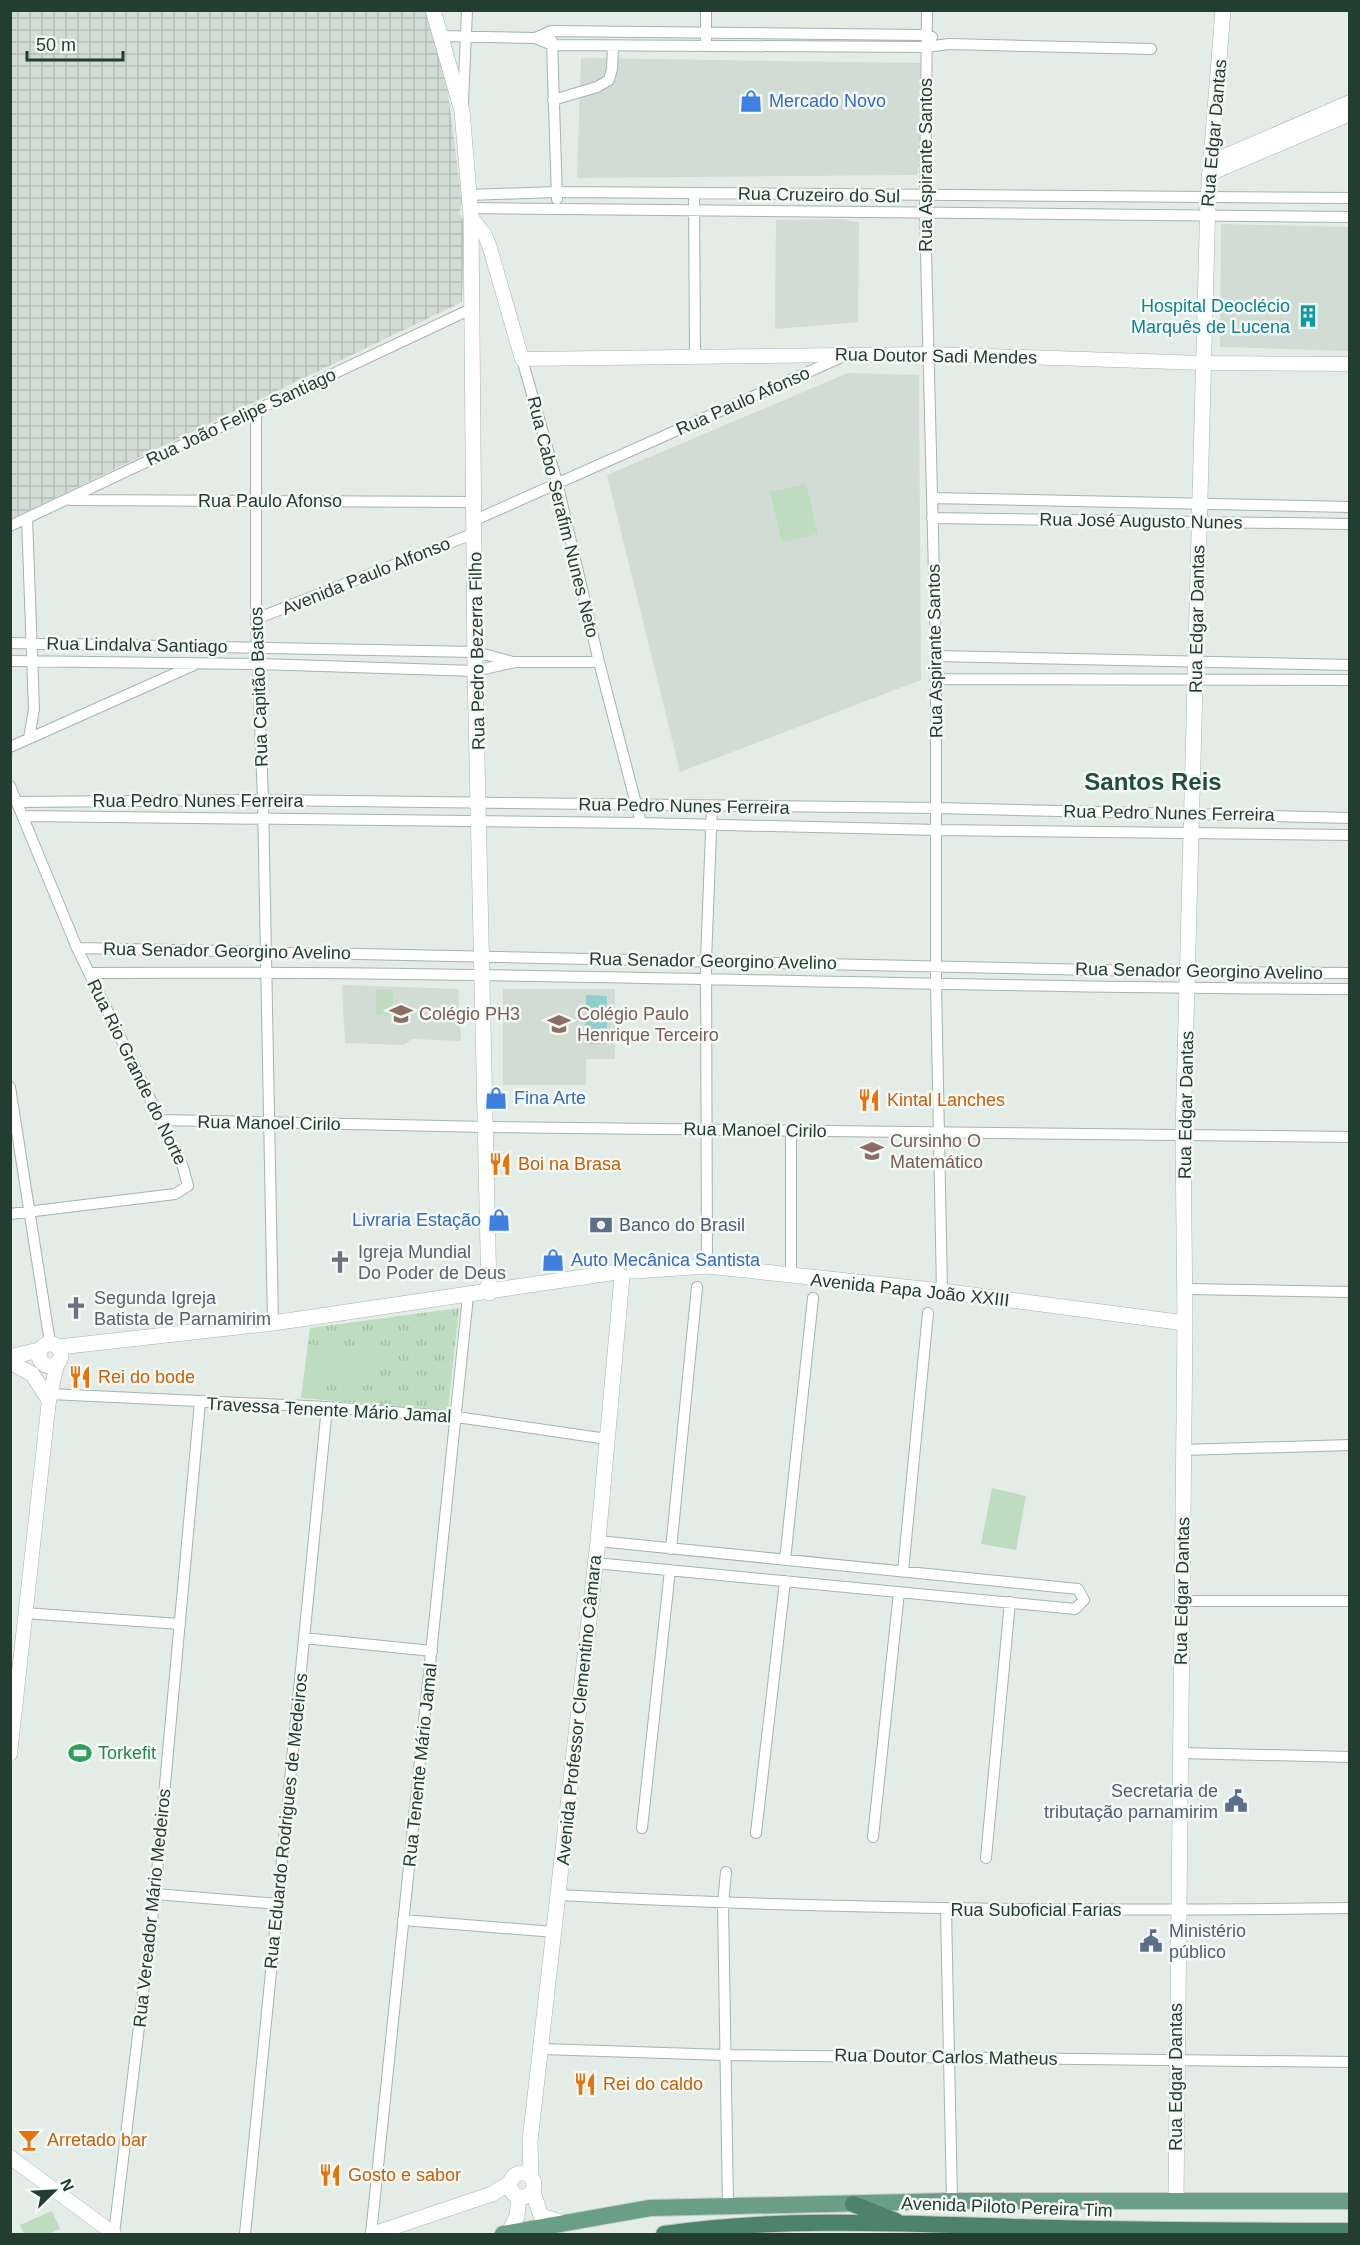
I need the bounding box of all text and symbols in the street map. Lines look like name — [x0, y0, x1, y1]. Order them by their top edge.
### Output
scale bar — [27, 24, 123, 62]
text: 50 m — [36, 35, 76, 55]
street label: Rua Edgar Dantas — [1198, 58, 1230, 208]
street label: Rua Aspirante Santos — [916, 78, 936, 252]
shop icon: Mercado Novo — [738, 88, 764, 114]
place label: Mercado Novo — [769, 91, 886, 111]
street label: Rua Cruzeiro do Sul — [738, 184, 900, 206]
place label: Hospital Deoclécio Marquês de Lucena — [1131, 296, 1291, 337]
building icon: Hospital Deoclécio Marquês de Lucena — [1295, 303, 1321, 329]
street label: Rua Doutor Sadi Mendes — [835, 344, 1037, 368]
street label: Rua Paulo Afonso — [673, 363, 813, 439]
street label: Rua João Felipe Santiago — [143, 364, 339, 470]
street label: Rua Cabo Serafim Nunes Neto — [523, 394, 603, 640]
street label: Rua Paulo Afonso — [198, 491, 342, 511]
street label: Rua José Augusto Nunes — [1039, 509, 1243, 533]
street label: Avenida Paulo Alfonso — [279, 533, 453, 619]
street label: Rua Edgar Dantas — [1186, 545, 1208, 693]
street label: Rua Pedro Bezerra Filho — [465, 552, 489, 750]
street label: Rua Aspirante Santos — [923, 564, 947, 738]
street label: Rua Capitão Bastos — [246, 607, 272, 767]
street label: Rua Lindalva Santiago — [46, 633, 228, 657]
district label: Santos Reis — [1084, 768, 1222, 795]
street label: Rua Pedro Nunes Ferreira — [92, 791, 305, 811]
street label: Rua Pedro Nunes Ferreira — [578, 794, 791, 818]
street label: Rua Pedro Nunes Ferreira — [1063, 801, 1276, 825]
street label: Rua Senador Georgino Avelino — [103, 939, 351, 963]
street label: Rua Senador Georgino Avelino — [589, 949, 837, 973]
street label: Rua Senador Georgino Avelino — [1075, 959, 1323, 983]
street label: Rua Rio Grande do Norte — [83, 976, 191, 1168]
school or university icon: Colégio PH3 — [388, 1001, 414, 1027]
place label: Colégio PH3 — [419, 1004, 520, 1024]
place label: Colégio Paulo Henrique Terceiro — [577, 1004, 719, 1045]
school or university icon: Colégio Paulo Henrique Terceiro — [546, 1011, 572, 1037]
street label: Rua Edgar Dantas — [1175, 1031, 1197, 1179]
shop icon: Fina Arte — [483, 1085, 509, 1111]
restaurant icon: Kintal Lanches — [856, 1087, 882, 1113]
place label: Fina Arte — [514, 1088, 586, 1108]
place label: Kintal Lanches — [887, 1090, 1005, 1110]
street label: Rua Manoel Cirilo — [197, 1112, 341, 1134]
street label: Rua Manoel Cirilo — [683, 1119, 827, 1141]
place label: Cursinho O Matemático — [890, 1131, 983, 1172]
school or university icon: Cursinho O Matemático — [859, 1138, 885, 1164]
restaurant icon: Boi na Brasa — [487, 1151, 513, 1177]
place label: Boi na Brasa — [518, 1154, 622, 1174]
shop icon: Livraria Estação — [486, 1207, 512, 1233]
place label: Livraria Estação — [352, 1210, 481, 1230]
bank icon: Banco do Brasil — [588, 1212, 614, 1238]
place label: Banco do Brasil — [619, 1215, 745, 1235]
place label: Igreja Mundial Do Poder de Deus — [358, 1242, 506, 1283]
shop icon: Auto Mecânica Santista — [540, 1247, 566, 1273]
church icon: Igreja Mundial Do Poder de Deus — [327, 1249, 353, 1275]
place label: Auto Mecânica Santista — [571, 1250, 761, 1270]
street label: Avenida Papa João XXIII — [810, 1270, 1010, 1310]
place label: Segunda Igreja Batista de Parnamirim — [94, 1288, 271, 1329]
church icon: Segunda Igreja Batista de Parnamirim — [63, 1295, 89, 1321]
restaurant icon: Rei do bode — [67, 1364, 93, 1390]
place label: Rei do bode — [98, 1367, 195, 1387]
street label: Travessa Tenente Mário Jamal — [206, 1394, 452, 1426]
street label: Rua Edgar Dantas — [1171, 1517, 1193, 1665]
street label: Avenida Professor Clementino Câmara — [553, 1553, 605, 1866]
street label: Rua Tenente Mário Jamal — [399, 1662, 441, 1868]
street label: Rua Eduardo Rodrigues de Medeiros — [261, 1672, 311, 1970]
sports icon: Torkefit — [67, 1740, 93, 1766]
place label: Torkefit — [98, 1743, 156, 1763]
place label: Secretaria de tributação parnamirim — [1044, 1781, 1218, 1822]
street label: Rua Vereador Mário Medeiros — [130, 1788, 174, 2028]
public building icon: Secretaria de tributação parnamirim — [1223, 1788, 1249, 1814]
street label: Rua Suboficial Farias — [950, 1900, 1122, 1920]
place label: Ministério público — [1169, 1921, 1246, 1962]
public building icon: Ministério público — [1138, 1928, 1164, 1954]
street label: Rua Edgar Dantas — [1166, 2003, 1186, 2151]
street label: Rua Doutor Carlos Matheus — [834, 2045, 1058, 2069]
restaurant icon: Rei do caldo — [572, 2071, 598, 2097]
place label: Rei do caldo — [603, 2074, 703, 2094]
bar icon: Arretado bar — [16, 2127, 42, 2153]
place label: Arretado bar — [47, 2130, 147, 2150]
north arrow — [24, 2161, 84, 2221]
restaurant icon: Gosto e sabor — [317, 2162, 343, 2188]
place label: Gosto e sabor — [348, 2165, 461, 2185]
text: N — [57, 2176, 77, 2194]
street label: Avenida Piloto Pereira Tim — [901, 2193, 1113, 2221]

